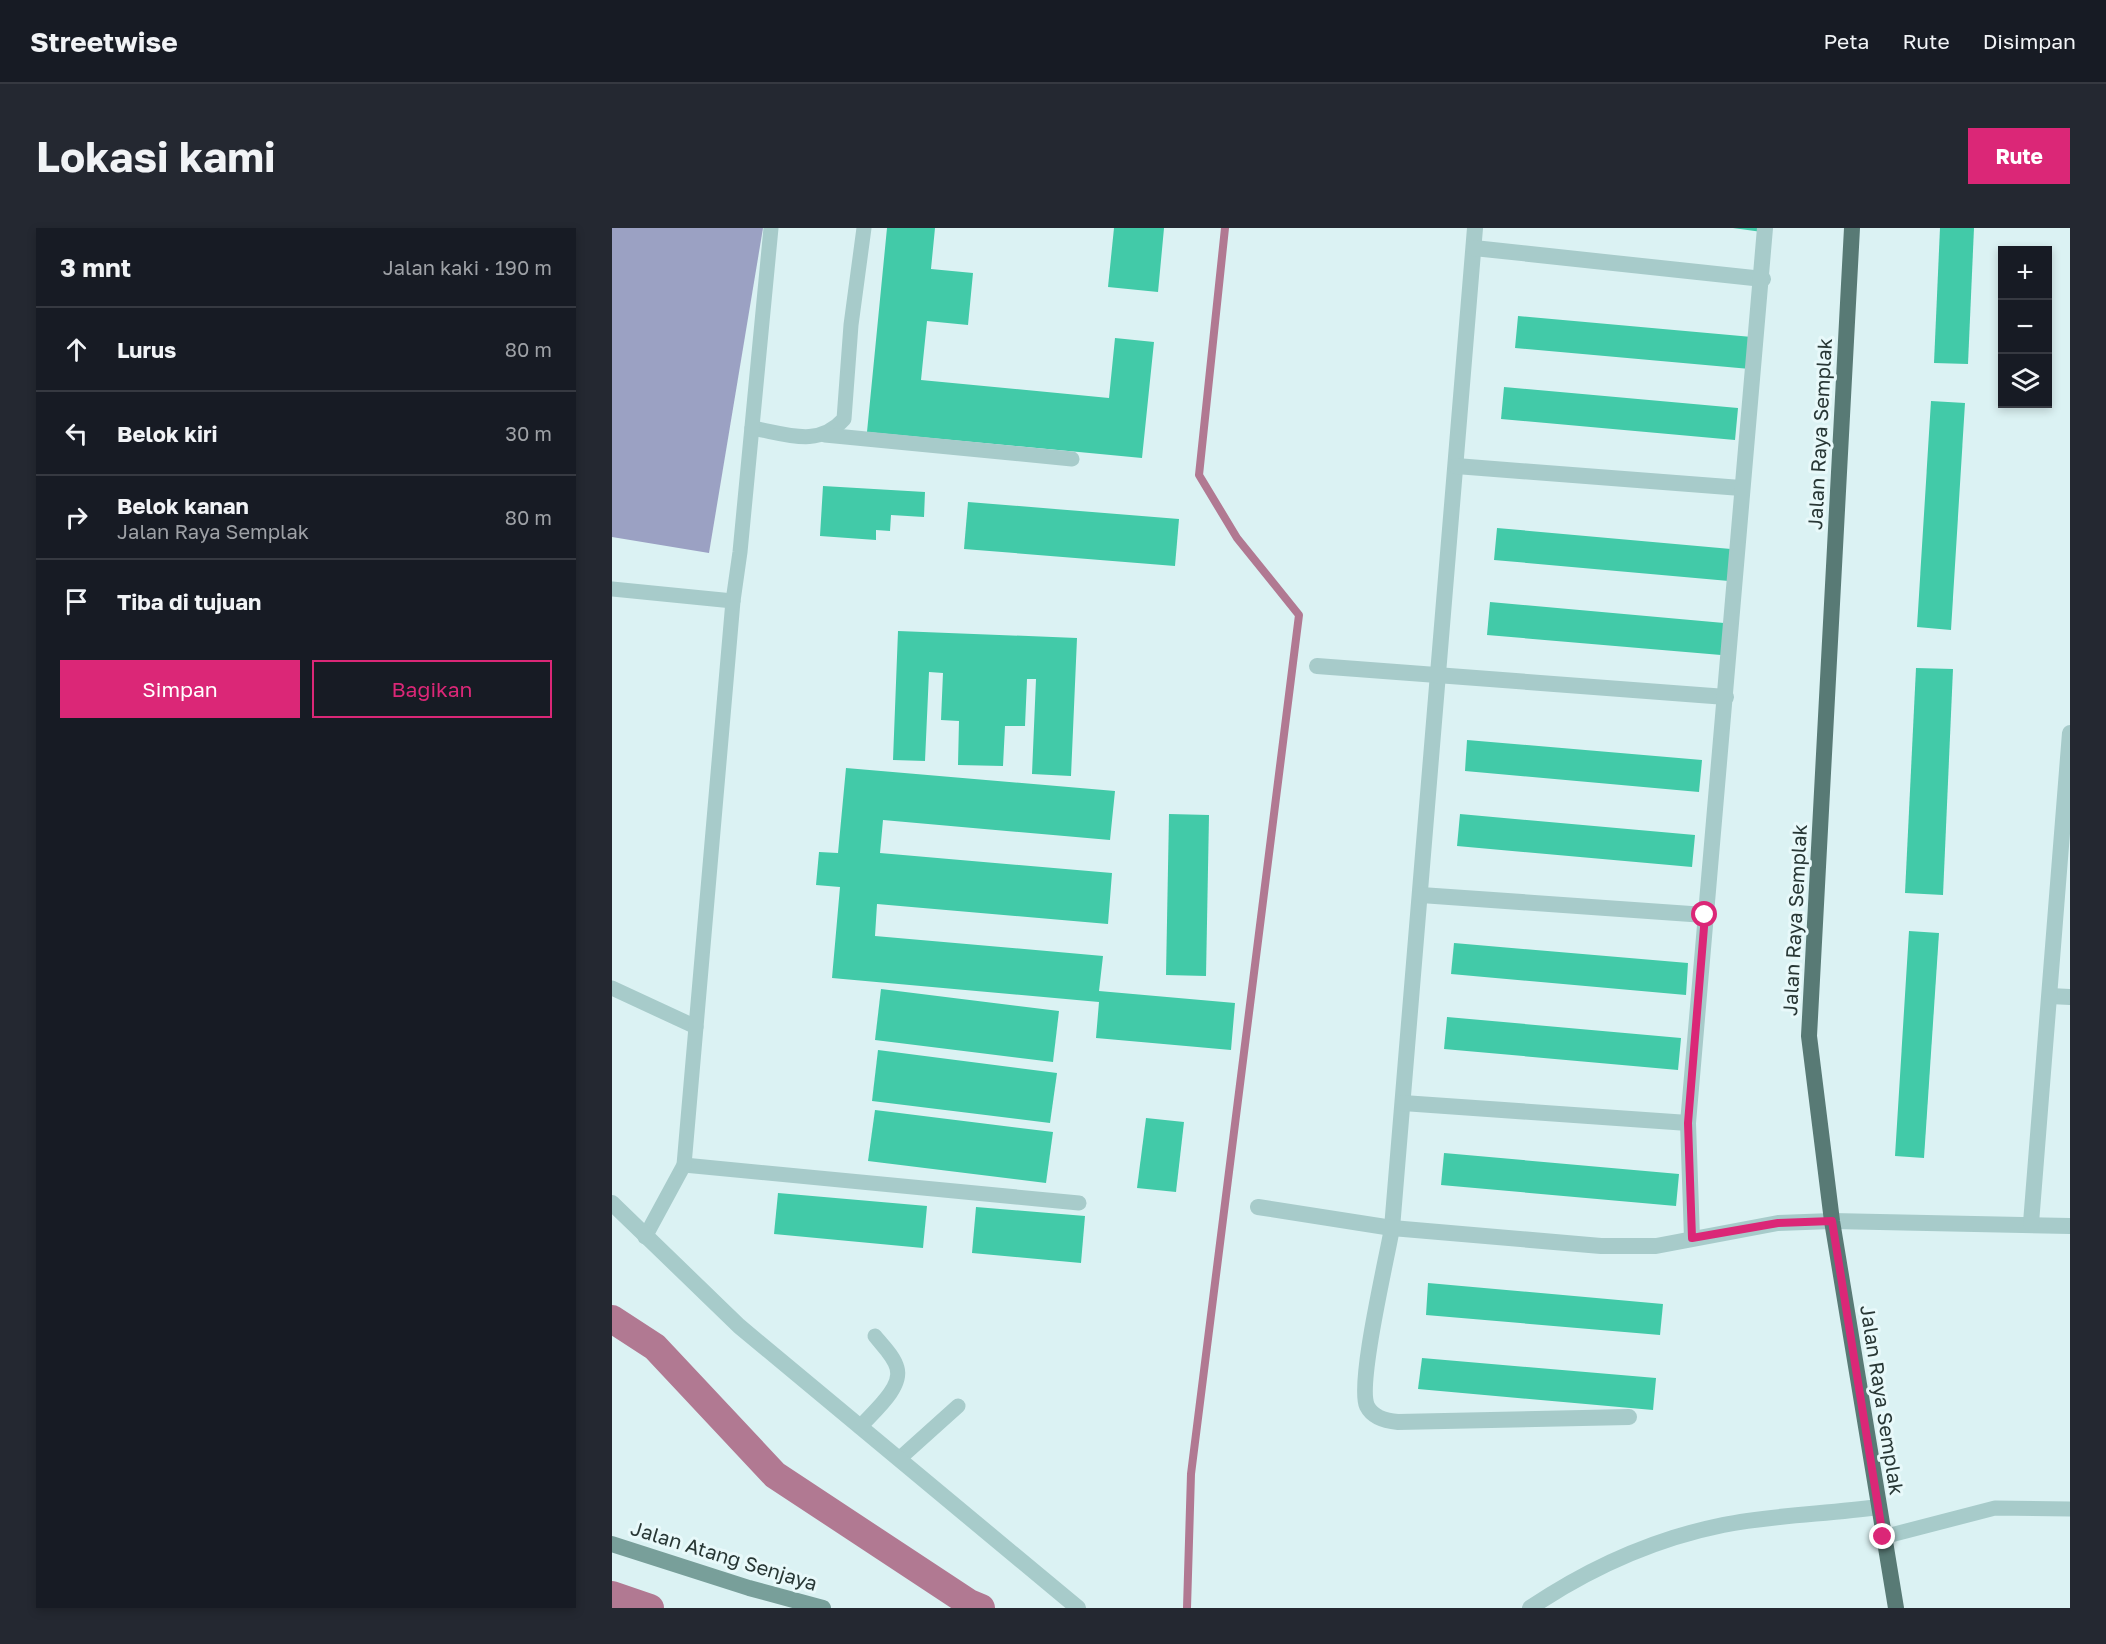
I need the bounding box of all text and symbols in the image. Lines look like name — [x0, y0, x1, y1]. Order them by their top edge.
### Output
text: Streetwise — [30, 25, 178, 58]
text: Peta — [1823, 28, 1869, 54]
text: Rute — [1902, 28, 1950, 54]
text: Disimpan — [1983, 28, 2076, 54]
button: Rute — [1968, 128, 2070, 184]
text: Lokasi kami — [36, 131, 276, 181]
map controls — [1998, 246, 2052, 408]
button: + — [1998, 246, 2052, 300]
text: 3 mnt — [60, 252, 131, 283]
text: Jalan kaki · 190 m — [383, 255, 552, 279]
button: − — [1998, 300, 2052, 354]
icon: ahead — [60, 333, 93, 366]
text: Lurus — [117, 336, 176, 363]
text: 80 m — [505, 337, 552, 361]
street label: Jalan Raya Semplak — [1802, 337, 1836, 530]
button: layers — [1998, 354, 2052, 408]
icon: left — [60, 417, 93, 450]
text: Belok kiri — [117, 420, 218, 447]
text: 30 m — [505, 421, 552, 445]
text: Belok kanan — [117, 492, 249, 519]
icon: right — [60, 501, 93, 534]
text: 80 m — [505, 505, 552, 529]
text: Jalan Raya Semplak — [117, 519, 309, 543]
icon: arrive — [60, 585, 93, 618]
text: Tiba di tujuan — [117, 588, 261, 615]
button: Simpan — [60, 660, 300, 718]
button: Bagikan — [312, 660, 552, 718]
street label: Jalan Raya Semplak — [1777, 823, 1811, 1016]
route start — [1691, 901, 1717, 927]
street label: Jalan Raya Semplak — [1856, 1303, 1910, 1497]
street label: Jalan Atang Senjaya — [628, 1515, 820, 1595]
route end — [1869, 1523, 1895, 1549]

